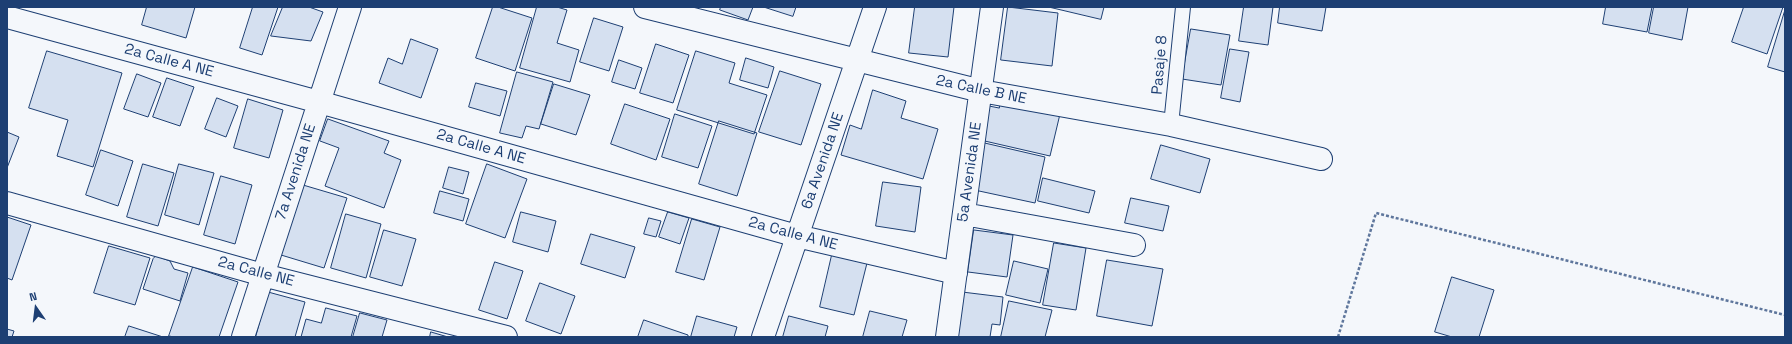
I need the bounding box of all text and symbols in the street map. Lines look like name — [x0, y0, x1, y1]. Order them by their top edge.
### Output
street label: Pasaje 8 — [1148, 34, 1172, 96]
street label: 2a Calle A NE — [122, 40, 216, 82]
street label: 2a Calle B NE — [934, 72, 1028, 108]
street label: 6a Avenida NE — [798, 110, 848, 212]
street label: 5a Avenida NE — [954, 121, 986, 223]
street label: 7a Avenida NE — [272, 122, 320, 222]
street label: 2a Calle A NE — [435, 126, 527, 168]
street label: 2a Calle A NE — [746, 213, 840, 255]
street label: 2a Calle NE — [216, 253, 296, 291]
north arrow — [16, 288, 56, 328]
text: N — [28, 289, 38, 304]

